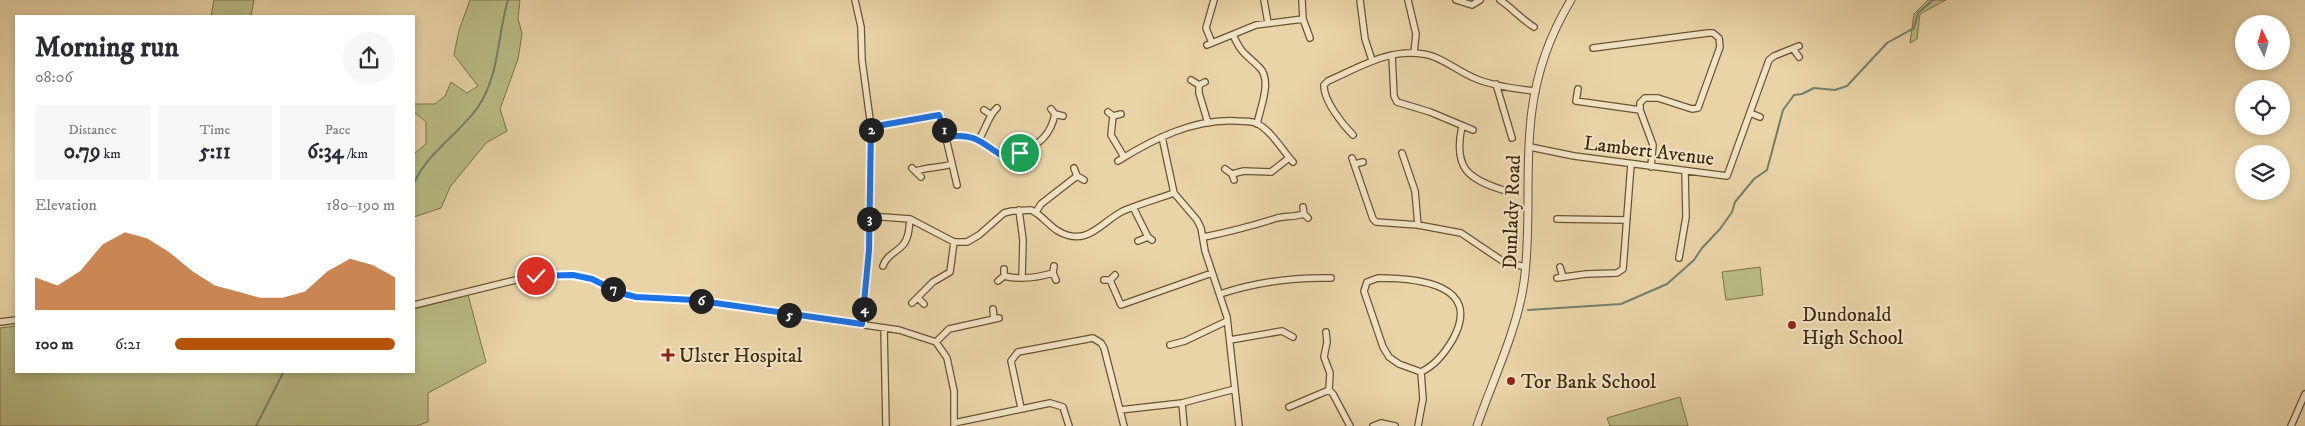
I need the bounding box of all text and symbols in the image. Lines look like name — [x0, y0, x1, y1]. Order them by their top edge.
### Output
north arrow — [2235, 15, 2290, 70]
map controls — [2235, 15, 2290, 200]
text: Morning run — [35, 30, 179, 65]
button: share — [343, 32, 395, 84]
text: 08:06 — [35, 67, 73, 87]
button: locate — [2235, 80, 2290, 135]
pin: 2 — [858, 118, 884, 142]
pin: 1 — [932, 118, 956, 142]
text: Distance — [68, 121, 116, 139]
text: Time — [200, 121, 230, 139]
text: Pace — [325, 121, 351, 139]
text: 2 — [868, 121, 875, 139]
text: 1 — [942, 121, 947, 139]
street label: Lambert Avenue — [1582, 131, 1716, 172]
pin — [999, 132, 1041, 174]
text: 0.79 — [64, 139, 100, 165]
text: 5:11 — [199, 139, 231, 165]
text: 6:34 — [307, 139, 344, 165]
icon: arrive — [1006, 139, 1034, 167]
text: km — [100, 145, 121, 163]
text: /km — [344, 145, 368, 163]
button: layers — [2235, 145, 2290, 200]
street label: Dunlady Road — [1498, 154, 1527, 270]
text: Elevation — [35, 195, 97, 215]
text: 180–190 m — [326, 195, 395, 215]
pin: 3 — [856, 206, 882, 232]
text: 3 — [867, 210, 872, 228]
pin — [515, 255, 557, 297]
icon: check — [522, 262, 550, 290]
pin: 7 — [600, 276, 626, 302]
text: 7 — [610, 280, 617, 298]
pin: 6 — [688, 288, 714, 314]
text: 6 — [698, 292, 705, 310]
pin: 4 — [852, 296, 876, 322]
text: 4 — [860, 300, 869, 318]
pin: 5 — [776, 302, 802, 328]
place label: Dundonald High School — [1802, 303, 1903, 351]
text: 5 — [786, 306, 793, 324]
marker: Dundonald High School — [1786, 319, 1798, 331]
text: 100 m — [35, 334, 74, 354]
text: 6:21 — [115, 334, 141, 354]
place label: Ulster Hospital — [679, 344, 803, 369]
marker: Ulster Hospital — [661, 348, 675, 362]
place label: Tor Bank School — [1521, 370, 1656, 395]
marker: Tor Bank School — [1505, 375, 1517, 387]

